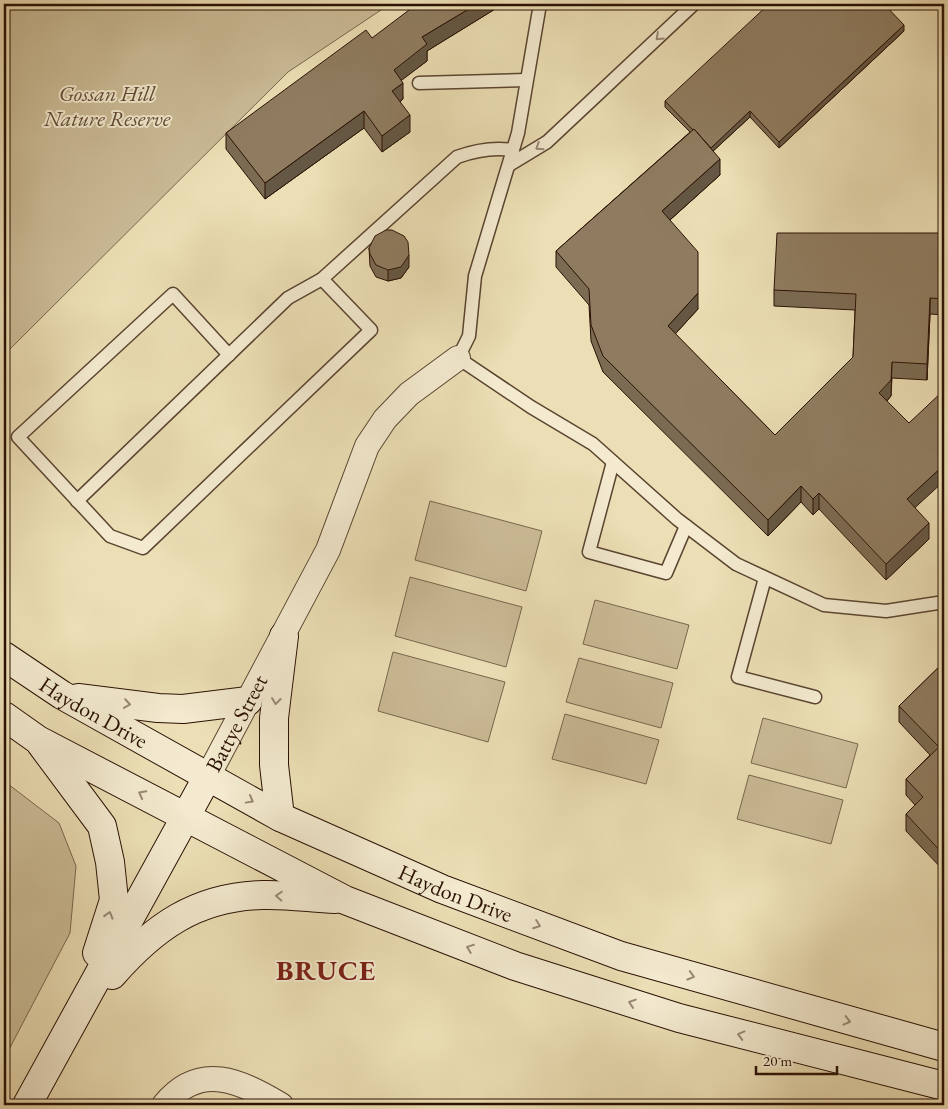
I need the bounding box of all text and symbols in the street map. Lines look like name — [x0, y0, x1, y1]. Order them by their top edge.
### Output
one-way arrow — [655, 31, 664, 40]
park label: Gossan Hill Nature Reserve — [43, 79, 171, 133]
one-way arrow — [535, 140, 544, 150]
street label: Haydon Drive — [34, 670, 153, 755]
street label: Battye Street — [199, 670, 274, 777]
one-way arrow — [124, 698, 132, 709]
one-way arrow — [271, 698, 282, 706]
one-way arrow — [138, 790, 147, 800]
one-way arrow — [245, 794, 254, 804]
street label: Haydon Drive — [394, 857, 517, 929]
one-way arrow — [275, 890, 283, 901]
one-way arrow — [104, 911, 114, 919]
one-way arrow — [532, 919, 540, 929]
one-way arrow — [466, 944, 475, 954]
district label: BRUCE — [276, 952, 376, 988]
one-way arrow — [686, 970, 694, 980]
one-way arrow — [629, 999, 637, 1009]
one-way arrow — [842, 1015, 850, 1025]
one-way arrow — [737, 1030, 745, 1040]
scale bar — [756, 1044, 837, 1076]
text: 20 m — [763, 1051, 792, 1070]

